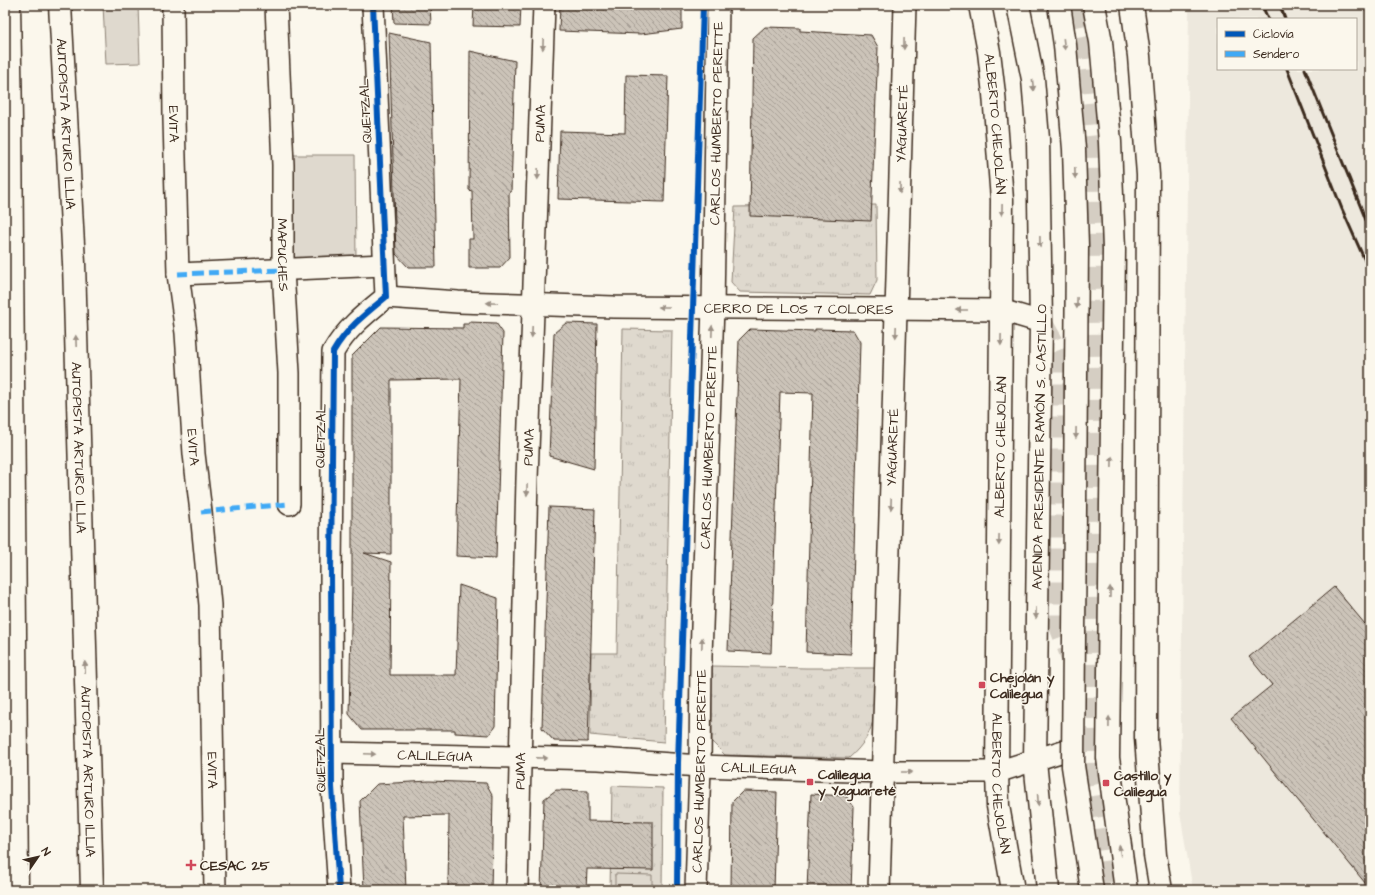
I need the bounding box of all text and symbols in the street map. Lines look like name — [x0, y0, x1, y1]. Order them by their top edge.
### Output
legend — [1217, 18, 1357, 70]
street label: CARLOS HUMBERTO PERETTE — [705, 21, 729, 225]
text: Ciclovía — [1253, 26, 1294, 43]
street label: AUTOPISTA ARTURO ILLIA — [51, 38, 80, 210]
one-way arrow — [540, 38, 546, 51]
one-way arrow — [901, 38, 907, 51]
one-way arrow — [1061, 38, 1067, 50]
text: Sendero — [1253, 46, 1299, 63]
street label: ALBERTO CHEJOLÁN — [978, 52, 1011, 195]
street label: QUETZAL — [354, 78, 378, 144]
one-way arrow — [1030, 79, 1036, 91]
street label: YAGUARETÉ — [891, 83, 914, 163]
street label: PUMA — [530, 104, 551, 142]
street label: EVITA — [163, 105, 184, 143]
one-way arrow — [1071, 167, 1078, 179]
one-way arrow — [535, 168, 541, 181]
one-way arrow — [897, 182, 903, 195]
one-way arrow — [999, 204, 1005, 217]
street label: MAPUCHES — [272, 218, 293, 292]
one-way arrow — [1037, 236, 1043, 249]
one-way arrow — [1074, 297, 1080, 310]
street label: CERRO DE LOS 7 COLORES — [704, 299, 894, 320]
one-way arrow — [486, 300, 498, 307]
one-way arrow — [658, 304, 670, 311]
street label: AVENIDA PRESIDENTE RAMÓN S. CASTILLO — [1028, 304, 1052, 590]
one-way arrow — [955, 307, 968, 313]
one-way arrow — [709, 324, 715, 337]
one-way arrow — [529, 326, 535, 339]
one-way arrow — [893, 326, 899, 339]
one-way arrow — [998, 334, 1004, 347]
one-way arrow — [73, 335, 80, 347]
street label: CARLOS HUMBERTO PERETTE — [696, 344, 723, 549]
street label: AUTOPISTA ARTURO ILLIA — [66, 362, 91, 534]
street label: ALBERTO CHEJOLÁN — [990, 376, 1012, 518]
street label: QUETZAL — [310, 403, 332, 468]
street label: YAGUARETÉ — [882, 407, 904, 487]
one-way arrow — [1073, 427, 1079, 440]
street label: EVITA — [181, 428, 204, 467]
street label: PUMA — [518, 428, 540, 466]
one-way arrow — [1109, 455, 1115, 468]
one-way arrow — [524, 484, 530, 497]
one-way arrow — [887, 498, 894, 510]
one-way arrow — [995, 534, 1002, 546]
one-way arrow — [1107, 585, 1113, 598]
one-way arrow — [1033, 607, 1040, 619]
one-way arrow — [699, 636, 705, 649]
one-way arrow — [82, 660, 88, 673]
street label: CARLOS HUMBERTO PERETTE — [688, 668, 712, 873]
place label: Chejolán y Calilegua — [990, 668, 1055, 705]
marker: Chejolán y Calilegua — [977, 680, 987, 690]
street label: AUTOPISTA ARTURO ILLIA — [75, 685, 100, 857]
street label: ALBERTO CHEJOLÁN — [986, 713, 1015, 856]
one-way arrow — [1106, 715, 1112, 728]
street label: QUETZAL — [310, 727, 332, 792]
street label: CALILEGUA — [397, 745, 473, 767]
one-way arrow — [364, 751, 376, 758]
street label: EVITA — [202, 752, 222, 789]
street label: PUMA — [510, 752, 531, 790]
one-way arrow — [536, 755, 549, 761]
street label: CALILEGUA — [721, 758, 797, 780]
place label: Calilegua y Yaguareté — [818, 765, 896, 802]
place label: Castillo y Calilegua — [1114, 766, 1172, 803]
one-way arrow — [901, 769, 914, 775]
marker: Calilegua y Yaguareté — [805, 777, 815, 787]
marker: Castillo y Calilegua — [1101, 778, 1111, 788]
one-way arrow — [1034, 794, 1041, 806]
north arrow — [18, 837, 58, 877]
text: N — [38, 845, 54, 859]
one-way arrow — [1117, 845, 1123, 858]
place label: CESAC 25 — [200, 856, 271, 876]
marker: CESAC 25 — [185, 859, 197, 871]

